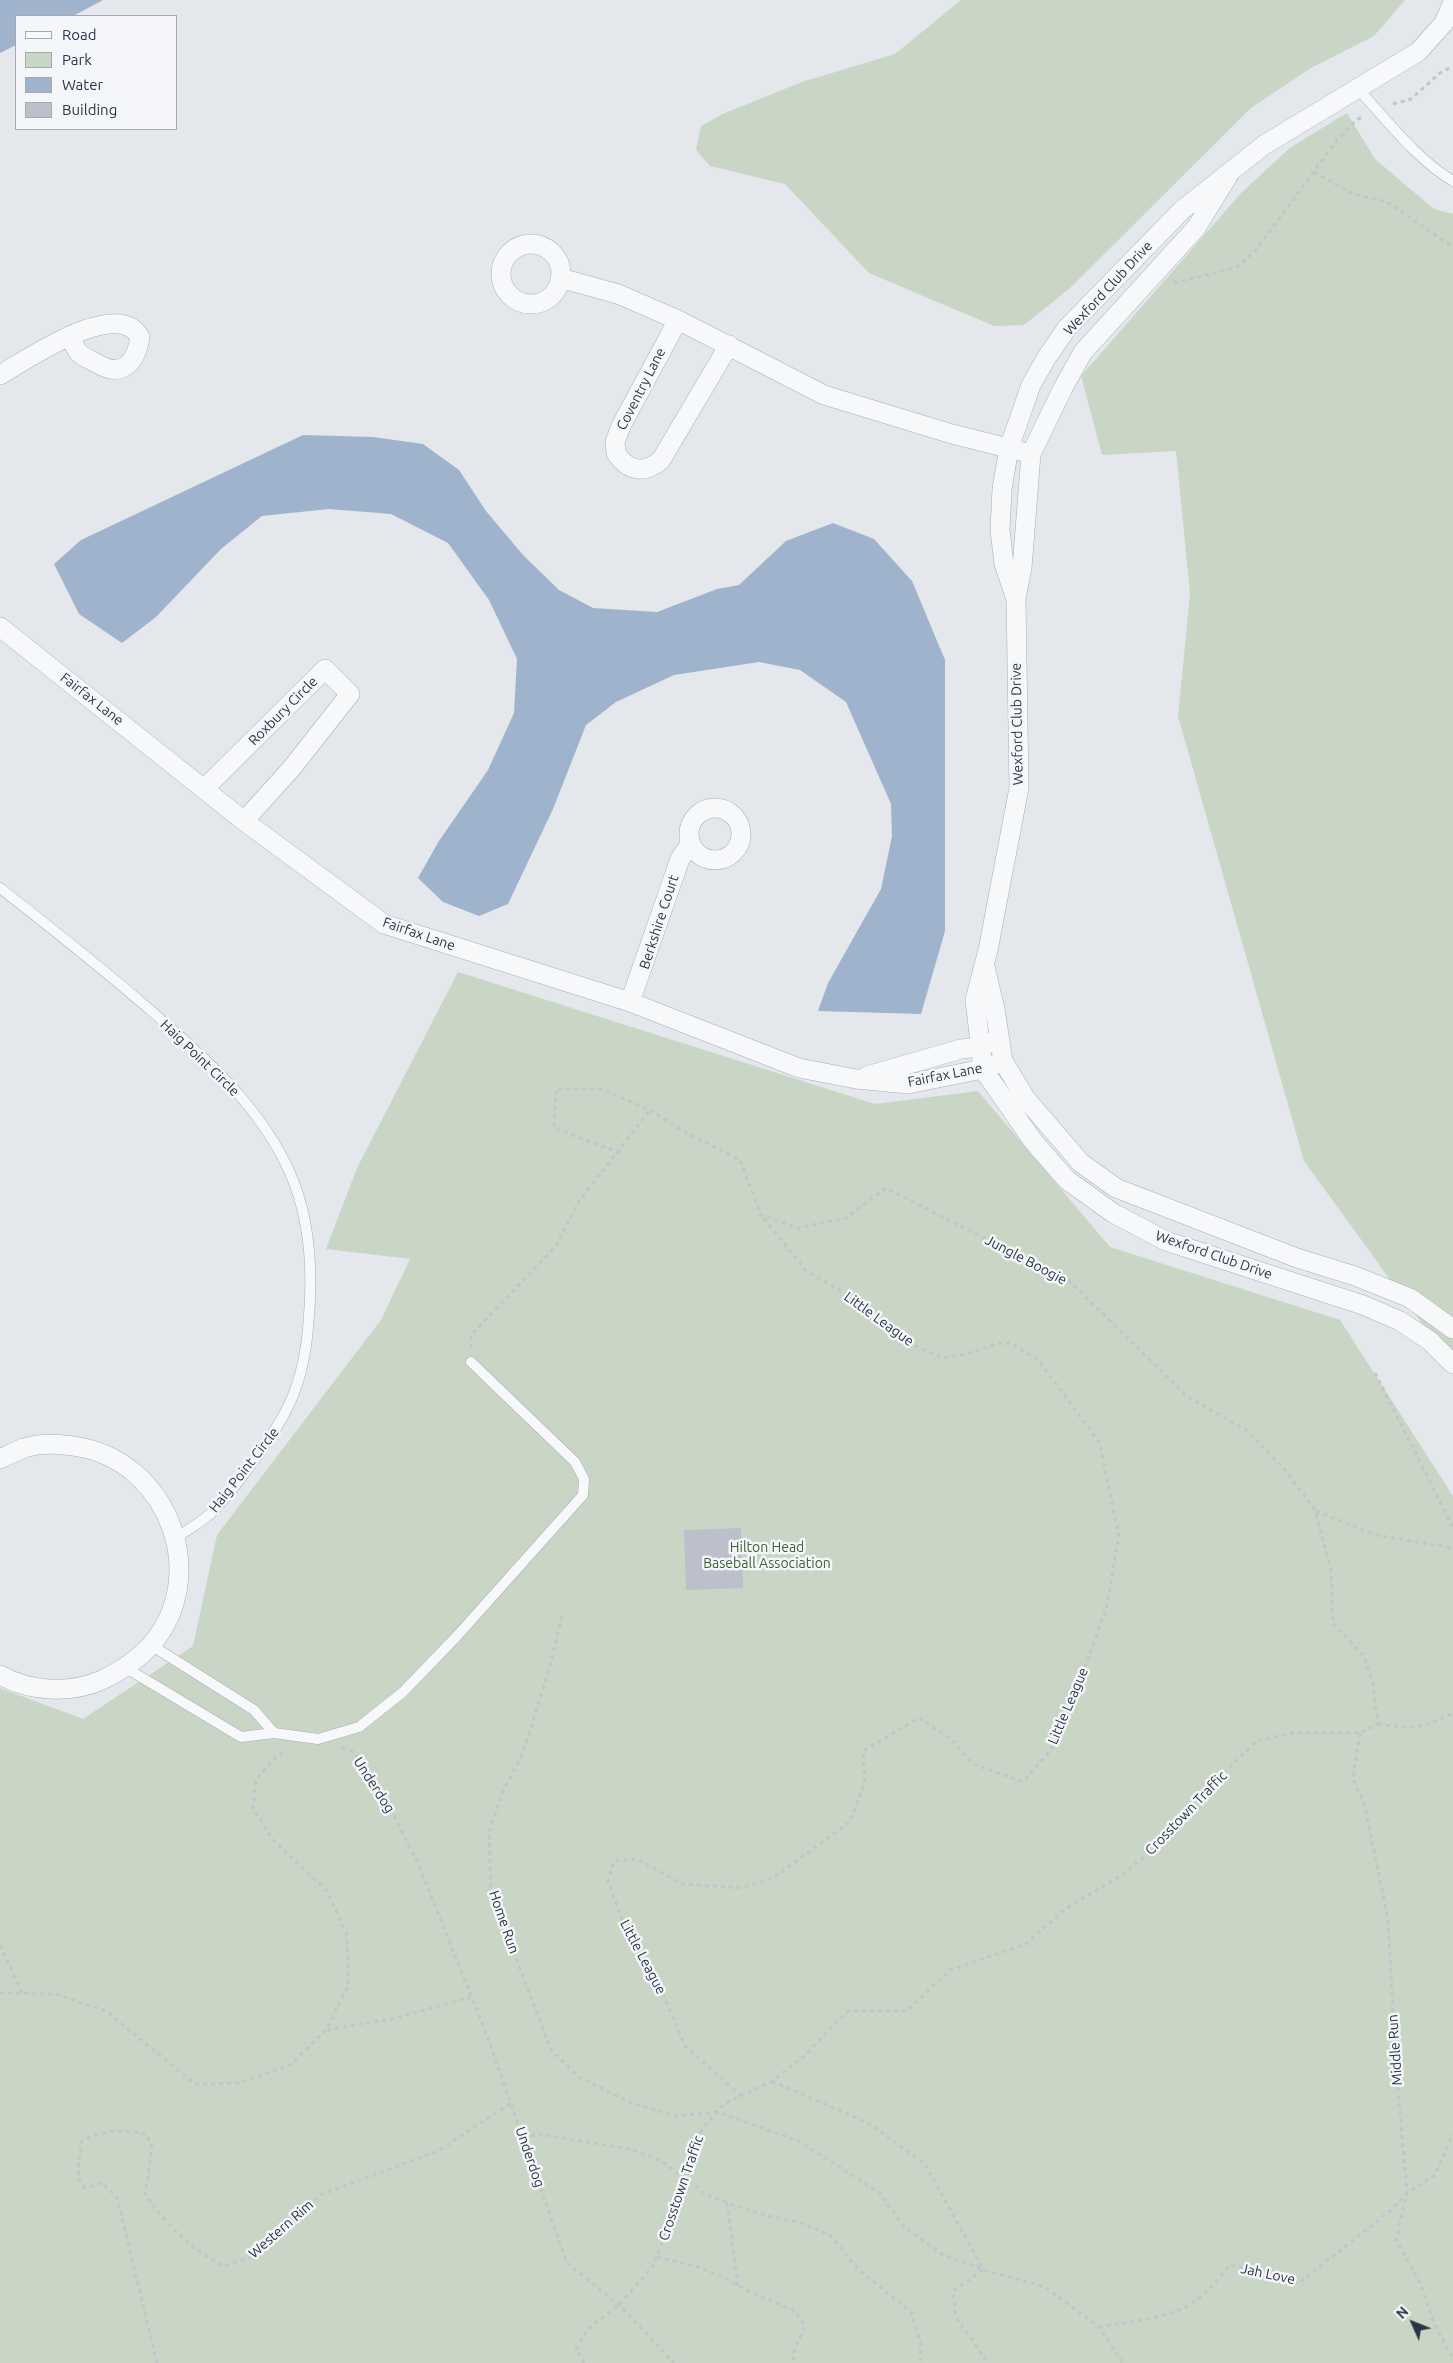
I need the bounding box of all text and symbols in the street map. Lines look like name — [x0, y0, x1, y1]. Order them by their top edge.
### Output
legend — [15, 15, 178, 130]
text: Road — [62, 26, 97, 43]
text: Park — [62, 51, 92, 68]
text: Water — [62, 76, 103, 93]
text: Building — [62, 101, 117, 118]
street label: Wexford Club Drive — [1060, 237, 1156, 339]
street label: Coventry Lane — [613, 345, 669, 433]
street label: Wexford Club Drive — [1008, 663, 1026, 785]
street label: Fairfax Lane — [57, 669, 127, 729]
street label: Roxbury Circle — [245, 673, 321, 749]
street label: Berkshire Court — [636, 873, 682, 971]
street label: Fairfax Lane — [381, 914, 457, 954]
street label: Haig Point Circle — [157, 1016, 243, 1100]
street label: Fairfax Lane — [906, 1060, 984, 1090]
street label: Wexford Club Drive — [1153, 1227, 1275, 1283]
street label: Jungle Boogie — [982, 1231, 1070, 1289]
street label: Little League — [841, 1288, 917, 1350]
street label: Haig Point Circle — [206, 1424, 282, 1516]
park label: Hilton Head Baseball Association — [703, 1539, 831, 1571]
street label: Little League — [1044, 1665, 1092, 1747]
street label: Underdog — [350, 1754, 398, 1816]
street label: Crosstown Traffic — [1142, 1767, 1230, 1859]
street label: Home Run — [485, 1888, 523, 1956]
street label: Little League — [616, 1917, 670, 1997]
street label: Middle Run — [1384, 2014, 1406, 2086]
street label: Underdog — [512, 2124, 548, 2190]
street label: Crosstown Traffic — [655, 2133, 707, 2243]
street label: Western Rim — [245, 2196, 317, 2262]
street label: Jah Love — [1239, 2260, 1297, 2288]
north arrow — [1388, 2298, 1438, 2348]
text: N — [1393, 2303, 1412, 2322]

